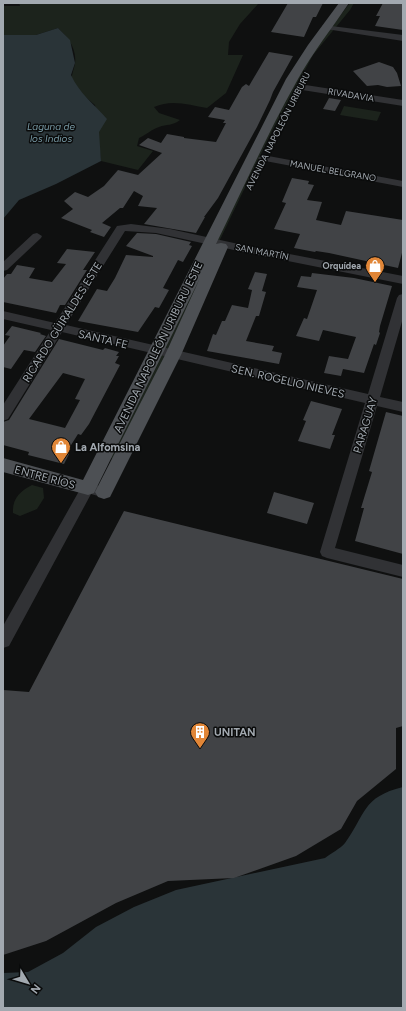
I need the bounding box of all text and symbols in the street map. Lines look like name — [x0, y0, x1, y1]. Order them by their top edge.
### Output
street label: AVENIDA NAPOLEÓN URIBURU — [243, 70, 312, 192]
street label: RIVADAVIA — [327, 85, 375, 104]
water label: Laguna de los Indios — [27, 120, 75, 145]
street label: MANUEL BELGRANO — [289, 158, 377, 184]
street label: SAN MARTÍN — [234, 241, 290, 262]
shop icon: Orquídea — [364, 255, 386, 283]
street label: RICARDO GÜIRALDES ESTE — [19, 259, 105, 385]
street label: AVENIDA NAPOLEÓN URIBURU ESTE — [110, 259, 206, 435]
place label: Orquídea — [323, 260, 361, 271]
street label: SANTA FE — [77, 327, 129, 352]
street label: SEN. ROGELIO NIEVES — [230, 362, 346, 401]
street label: PARAGUAY — [351, 395, 380, 455]
shop icon: La Alfomsina — [50, 436, 72, 464]
place label: La Alfomsina — [75, 441, 140, 454]
street label: ENTRE RÍOS — [13, 463, 77, 492]
building icon: UNITAN — [189, 721, 211, 749]
place label: UNITAN — [214, 726, 256, 739]
north arrow — [8, 963, 48, 1003]
text: N — [28, 981, 43, 996]

